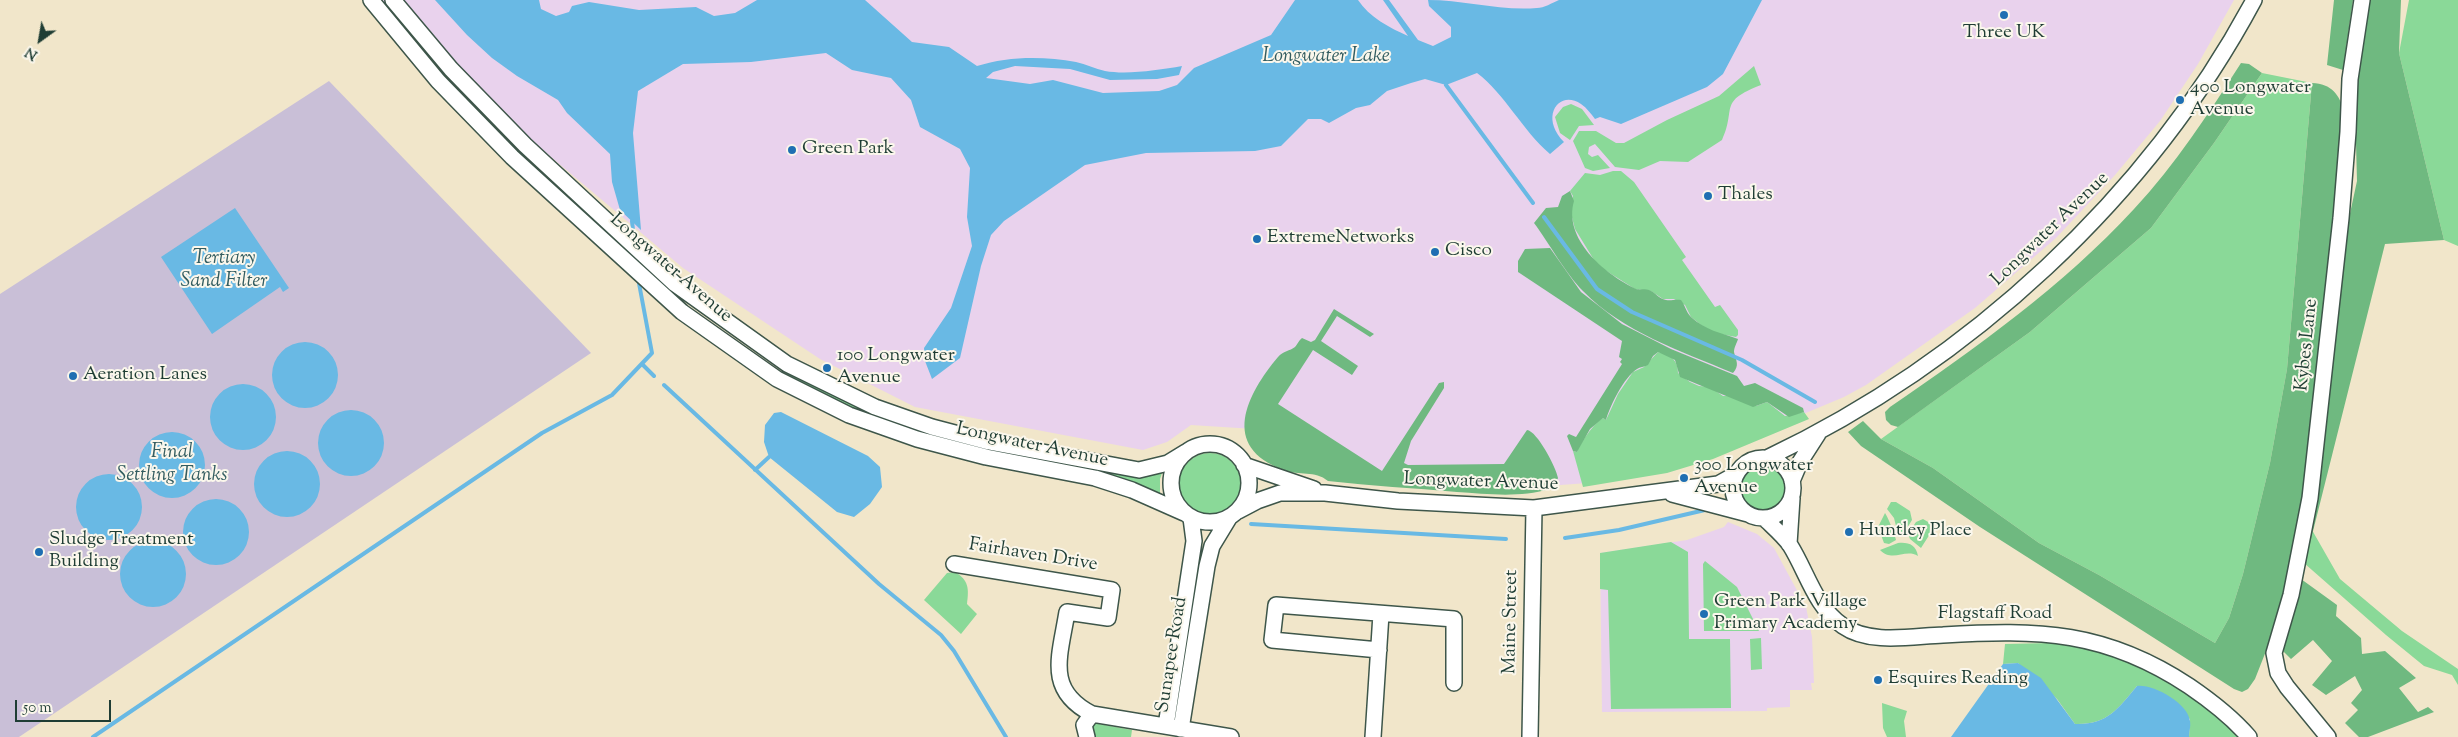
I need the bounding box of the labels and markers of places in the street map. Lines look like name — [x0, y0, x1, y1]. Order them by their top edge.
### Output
marker: Three UK — [1998, 9, 2010, 21]
place label: Three UK — [1963, 23, 2045, 45]
place label: 400 Longwater Avenue — [2190, 78, 2311, 122]
marker: 400 Longwater Avenue — [2174, 94, 2186, 106]
place label: Green Park — [802, 139, 894, 161]
marker: Green Park — [786, 144, 798, 156]
place label: Thales — [1718, 185, 1773, 207]
marker: Thales — [1702, 190, 1714, 202]
place label: ExtremeNetworks — [1267, 228, 1414, 250]
marker: ExtremeNetworks — [1251, 233, 1263, 245]
place label: Cisco — [1445, 241, 1492, 263]
marker: Cisco — [1429, 246, 1441, 258]
place label: 100 Longwater Avenue — [837, 346, 955, 390]
marker: 100 Longwater Avenue — [821, 362, 833, 374]
place label: Aeration Lanes — [83, 365, 207, 387]
marker: Aeration Lanes — [67, 370, 79, 382]
place label: 300 Longwater Avenue — [1694, 456, 1813, 500]
marker: 300 Longwater Avenue — [1678, 472, 1690, 484]
place label: Huntley Place — [1859, 521, 1972, 543]
marker: Huntley Place — [1843, 526, 1855, 538]
place label: Sludge Treatment Building — [49, 530, 194, 574]
marker: Sludge Treatment Building — [33, 546, 45, 558]
place label: Green Park Village Primary Academy — [1714, 592, 1867, 636]
marker: Green Park Village Primary Academy — [1698, 608, 1710, 620]
place label: Esquires Reading — [1888, 669, 2028, 691]
marker: Esquires Reading — [1872, 674, 1884, 686]

